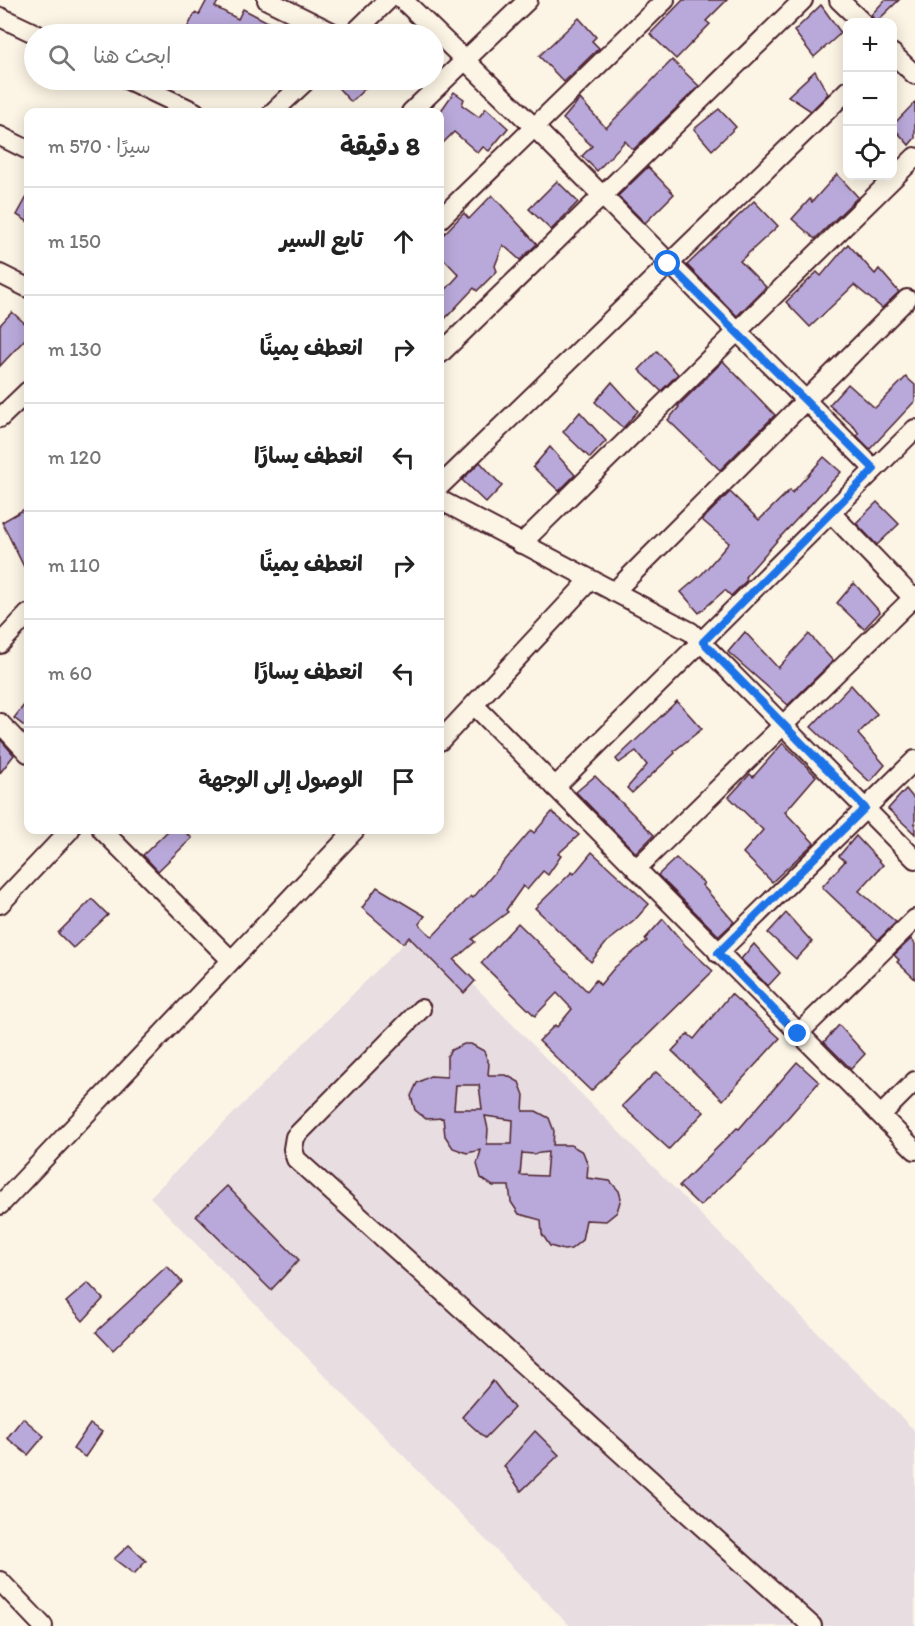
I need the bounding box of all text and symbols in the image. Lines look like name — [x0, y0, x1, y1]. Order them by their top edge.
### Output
map controls — [843, 18, 897, 180]
button: + — [843, 18, 897, 72]
search box — [24, 24, 444, 90]
icon: search — [45, 41, 78, 74]
text: ابحث هنا — [93, 42, 172, 69]
button: − — [843, 72, 897, 126]
button: locate — [843, 126, 897, 180]
text: 8 دقيقة — [340, 130, 420, 162]
text: سيرًا · 570 m — [48, 134, 151, 158]
icon: ahead — [387, 225, 420, 258]
text: تابع السير — [280, 226, 363, 253]
text: 150 m — [48, 229, 101, 253]
route start — [654, 250, 680, 276]
icon: right — [387, 333, 420, 366]
text: انعطف يمينًا — [260, 334, 363, 361]
text: 130 m — [48, 337, 102, 361]
icon: left — [387, 441, 420, 474]
text: انعطف يسارًا — [254, 442, 363, 469]
text: 120 m — [48, 445, 101, 469]
icon: right — [387, 549, 420, 582]
text: انعطف يمينًا — [260, 550, 363, 577]
text: 110 m — [48, 553, 100, 577]
icon: left — [387, 657, 420, 690]
text: انعطف يسارًا — [254, 658, 363, 685]
text: 60 m — [48, 661, 92, 685]
icon: arrive — [387, 765, 420, 798]
text: الوصول إلى الوجهة — [198, 766, 363, 793]
route end — [784, 1020, 810, 1046]

